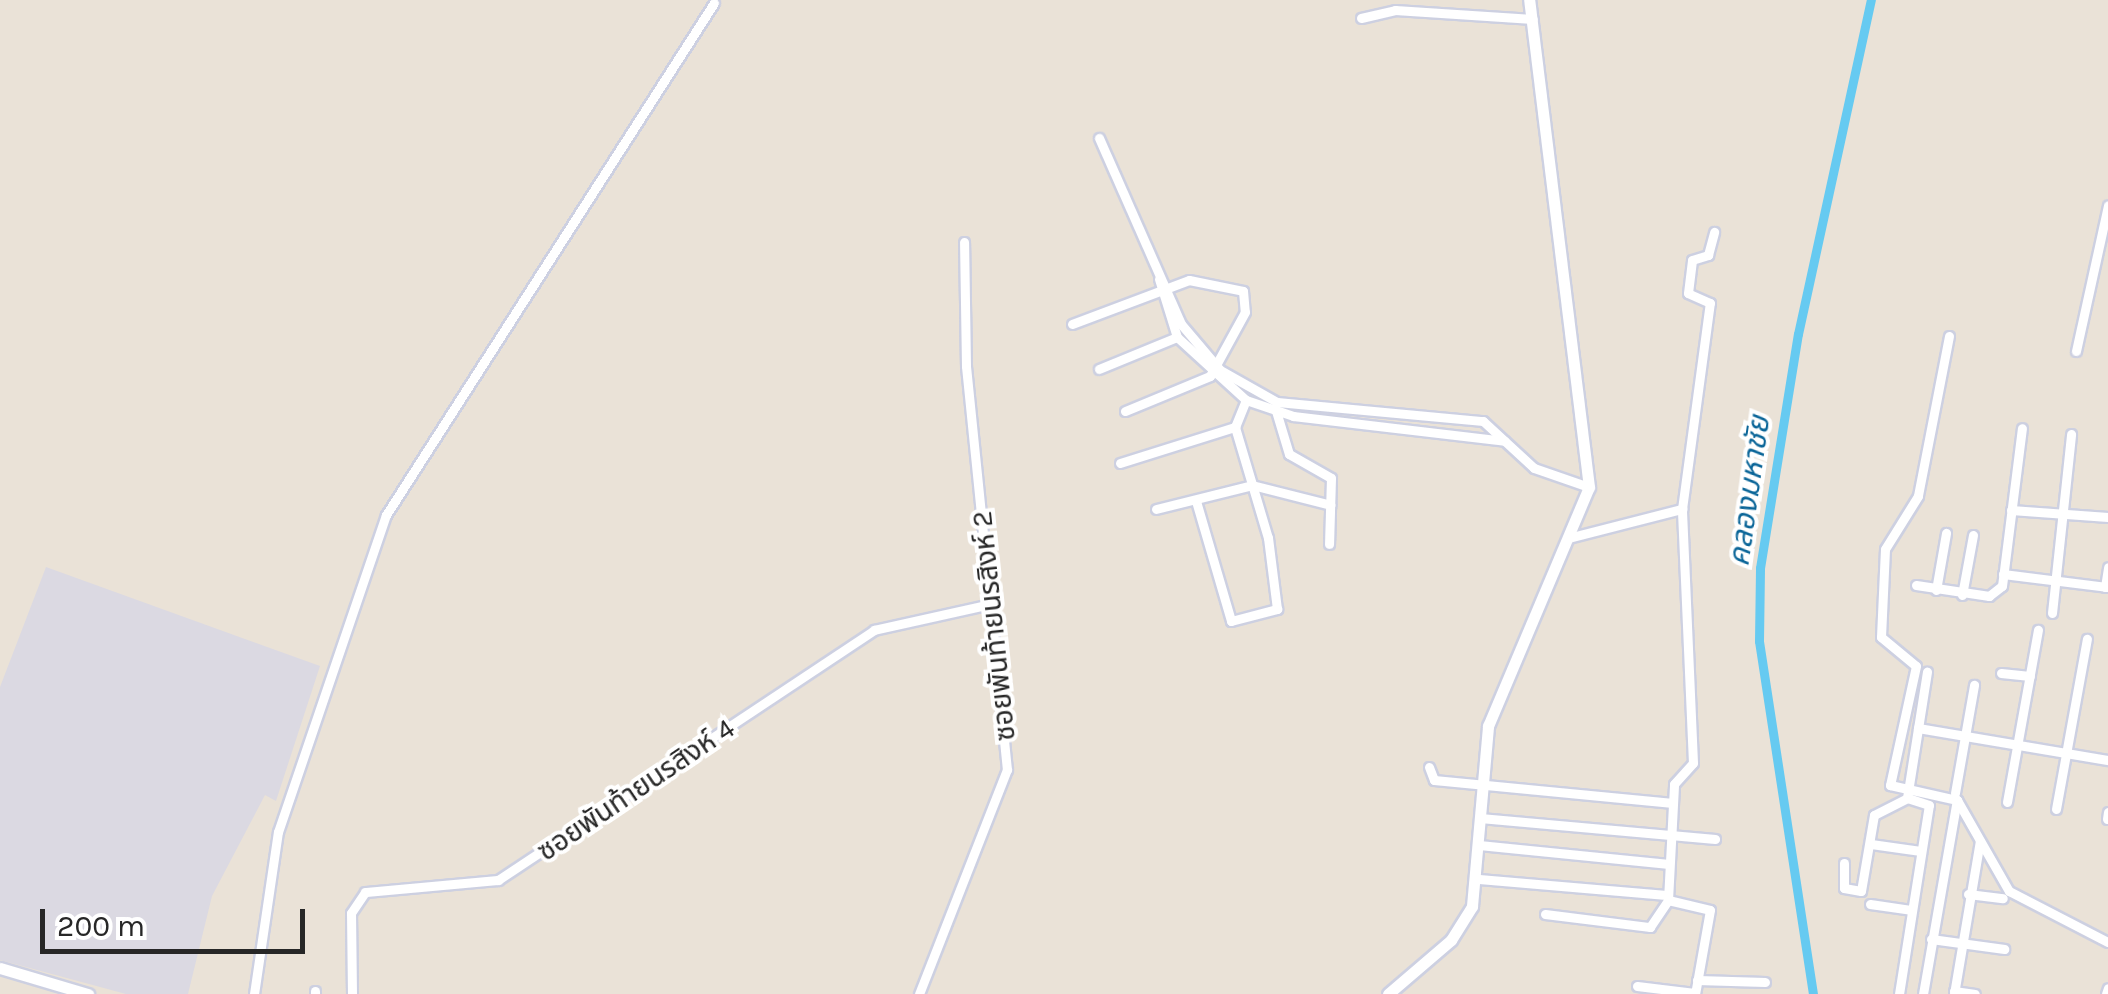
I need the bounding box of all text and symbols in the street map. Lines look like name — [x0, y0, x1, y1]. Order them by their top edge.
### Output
water label: คลองมหาชัย — [1721, 414, 1777, 568]
street label: ซอยพันท้ายนรสิงห์ 2 — [965, 509, 1023, 743]
street label: ซอยพันท้ายนรสิงห์ 4 — [531, 712, 741, 868]
scale bar — [45, 889, 310, 951]
text: 200 m — [57, 908, 145, 944]

